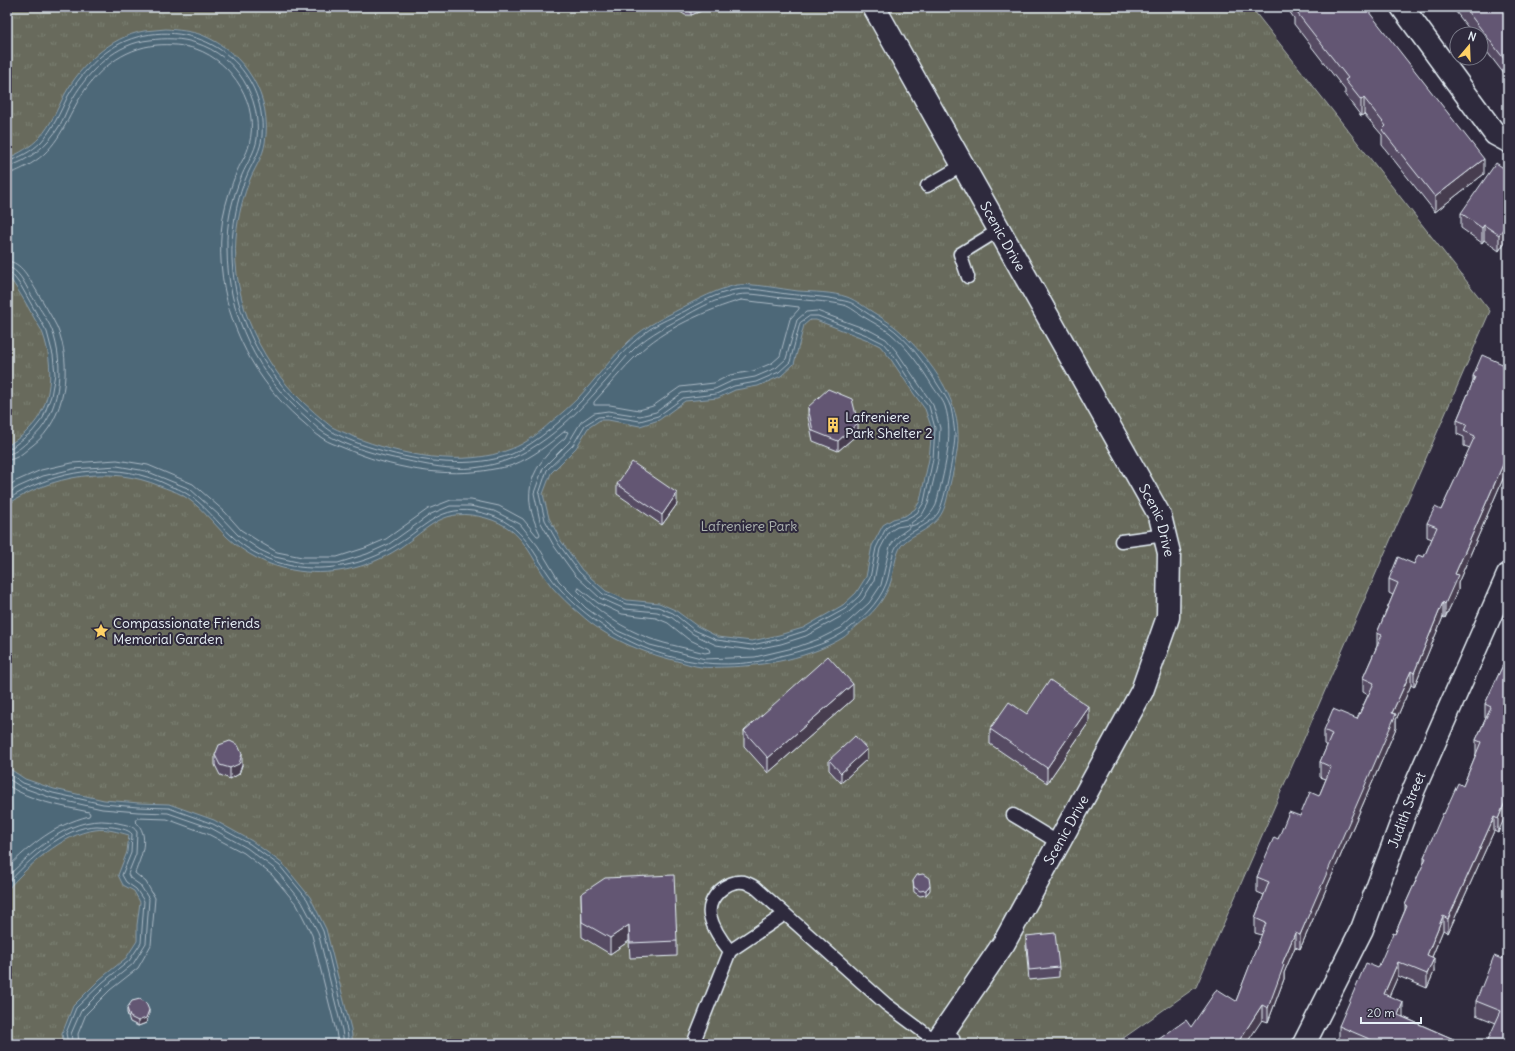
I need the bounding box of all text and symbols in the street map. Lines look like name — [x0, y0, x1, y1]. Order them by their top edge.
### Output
north arrow — [1449, 26, 1489, 66]
text: N — [1466, 29, 1478, 44]
street label: Scenic Drive — [976, 198, 1030, 274]
place label: Lafreniere Park Shelter 2 — [845, 408, 933, 442]
building icon: Lafreniere Park Shelter 2 — [824, 416, 842, 434]
street label: Scenic Drive — [1135, 481, 1179, 559]
park label: Lafreniere Park — [701, 517, 797, 535]
place label: Compassionate Friends Memorial Garden — [113, 614, 260, 648]
place icon: Compassionate Friends Memorial Garden — [92, 622, 110, 640]
street label: Judith Street — [1384, 769, 1430, 850]
street label: Scenic Drive — [1039, 792, 1093, 868]
scale bar — [1361, 999, 1421, 1025]
text: 20 m — [1367, 1005, 1395, 1020]

